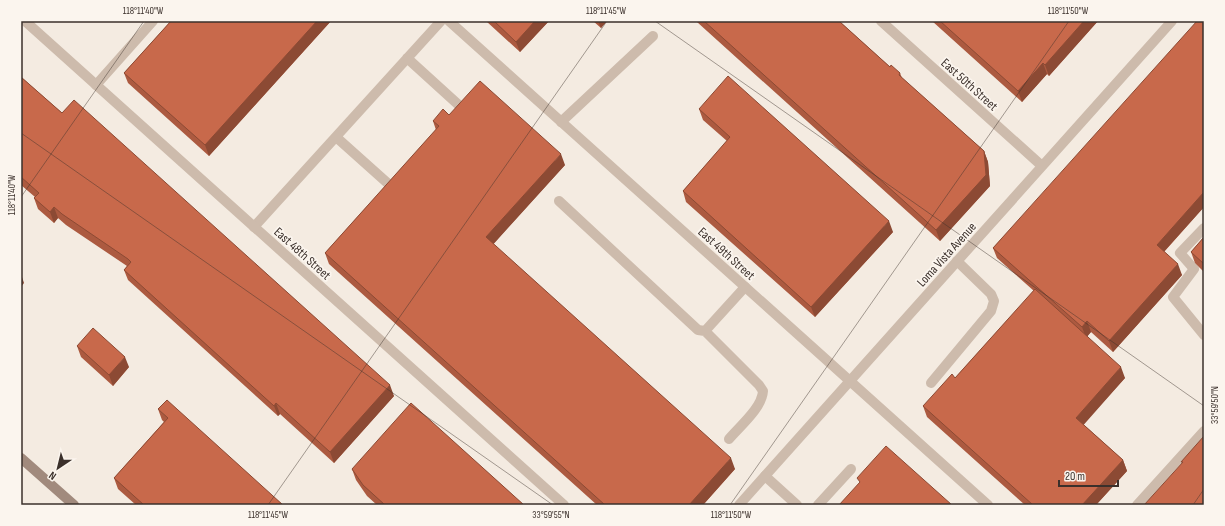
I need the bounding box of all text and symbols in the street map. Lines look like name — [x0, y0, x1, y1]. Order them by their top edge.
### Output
text: 118°11'40"W — [123, 5, 164, 17]
text: 118°11'45"W — [586, 5, 627, 17]
text: 118°11'50"W — [1048, 5, 1089, 17]
street label: East 50th Street — [938, 55, 1001, 114]
text: 118°11'40"W — [6, 174, 18, 215]
street label: Loma Vista Avenue — [914, 219, 980, 290]
street label: East 48th Street — [271, 224, 334, 283]
street label: East 49th Street — [695, 224, 758, 284]
text: 33°59'50"N — [1209, 386, 1221, 424]
north arrow — [38, 448, 78, 488]
scale bar — [1059, 462, 1118, 488]
text: N — [46, 469, 59, 483]
text: 20 m — [1065, 469, 1085, 484]
text: 118°11'45"W — [248, 509, 289, 521]
text: 33°59'55"N — [532, 509, 570, 521]
text: 118°11'50"W — [711, 509, 752, 521]

